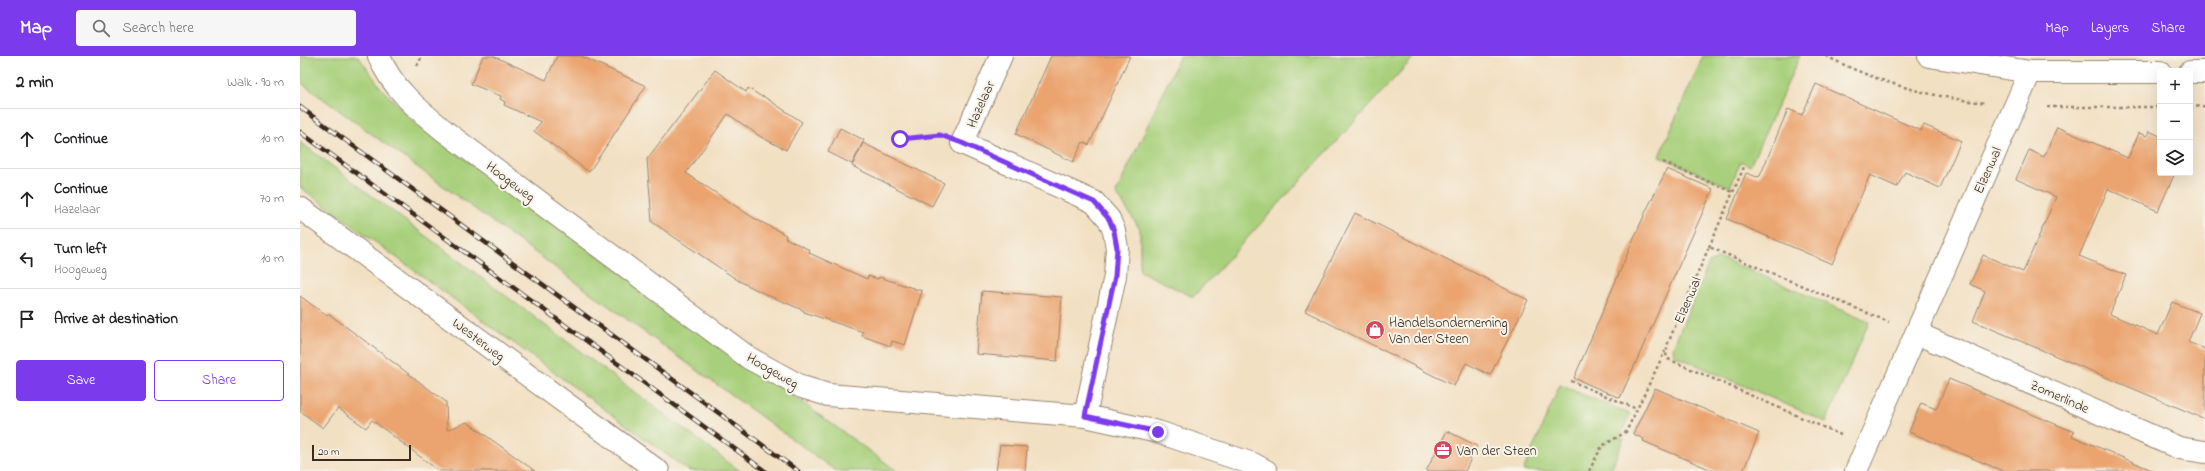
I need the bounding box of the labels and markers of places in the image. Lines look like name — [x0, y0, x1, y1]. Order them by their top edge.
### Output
place label: Handelsonderneming Van der Steen — [1388, 313, 1508, 350]
shop icon: Handelsonderneming Van der Steen — [1364, 319, 1386, 341]
office icon: Van der Steen — [1432, 439, 1454, 461]
place label: Van der Steen — [1456, 441, 1537, 462]

